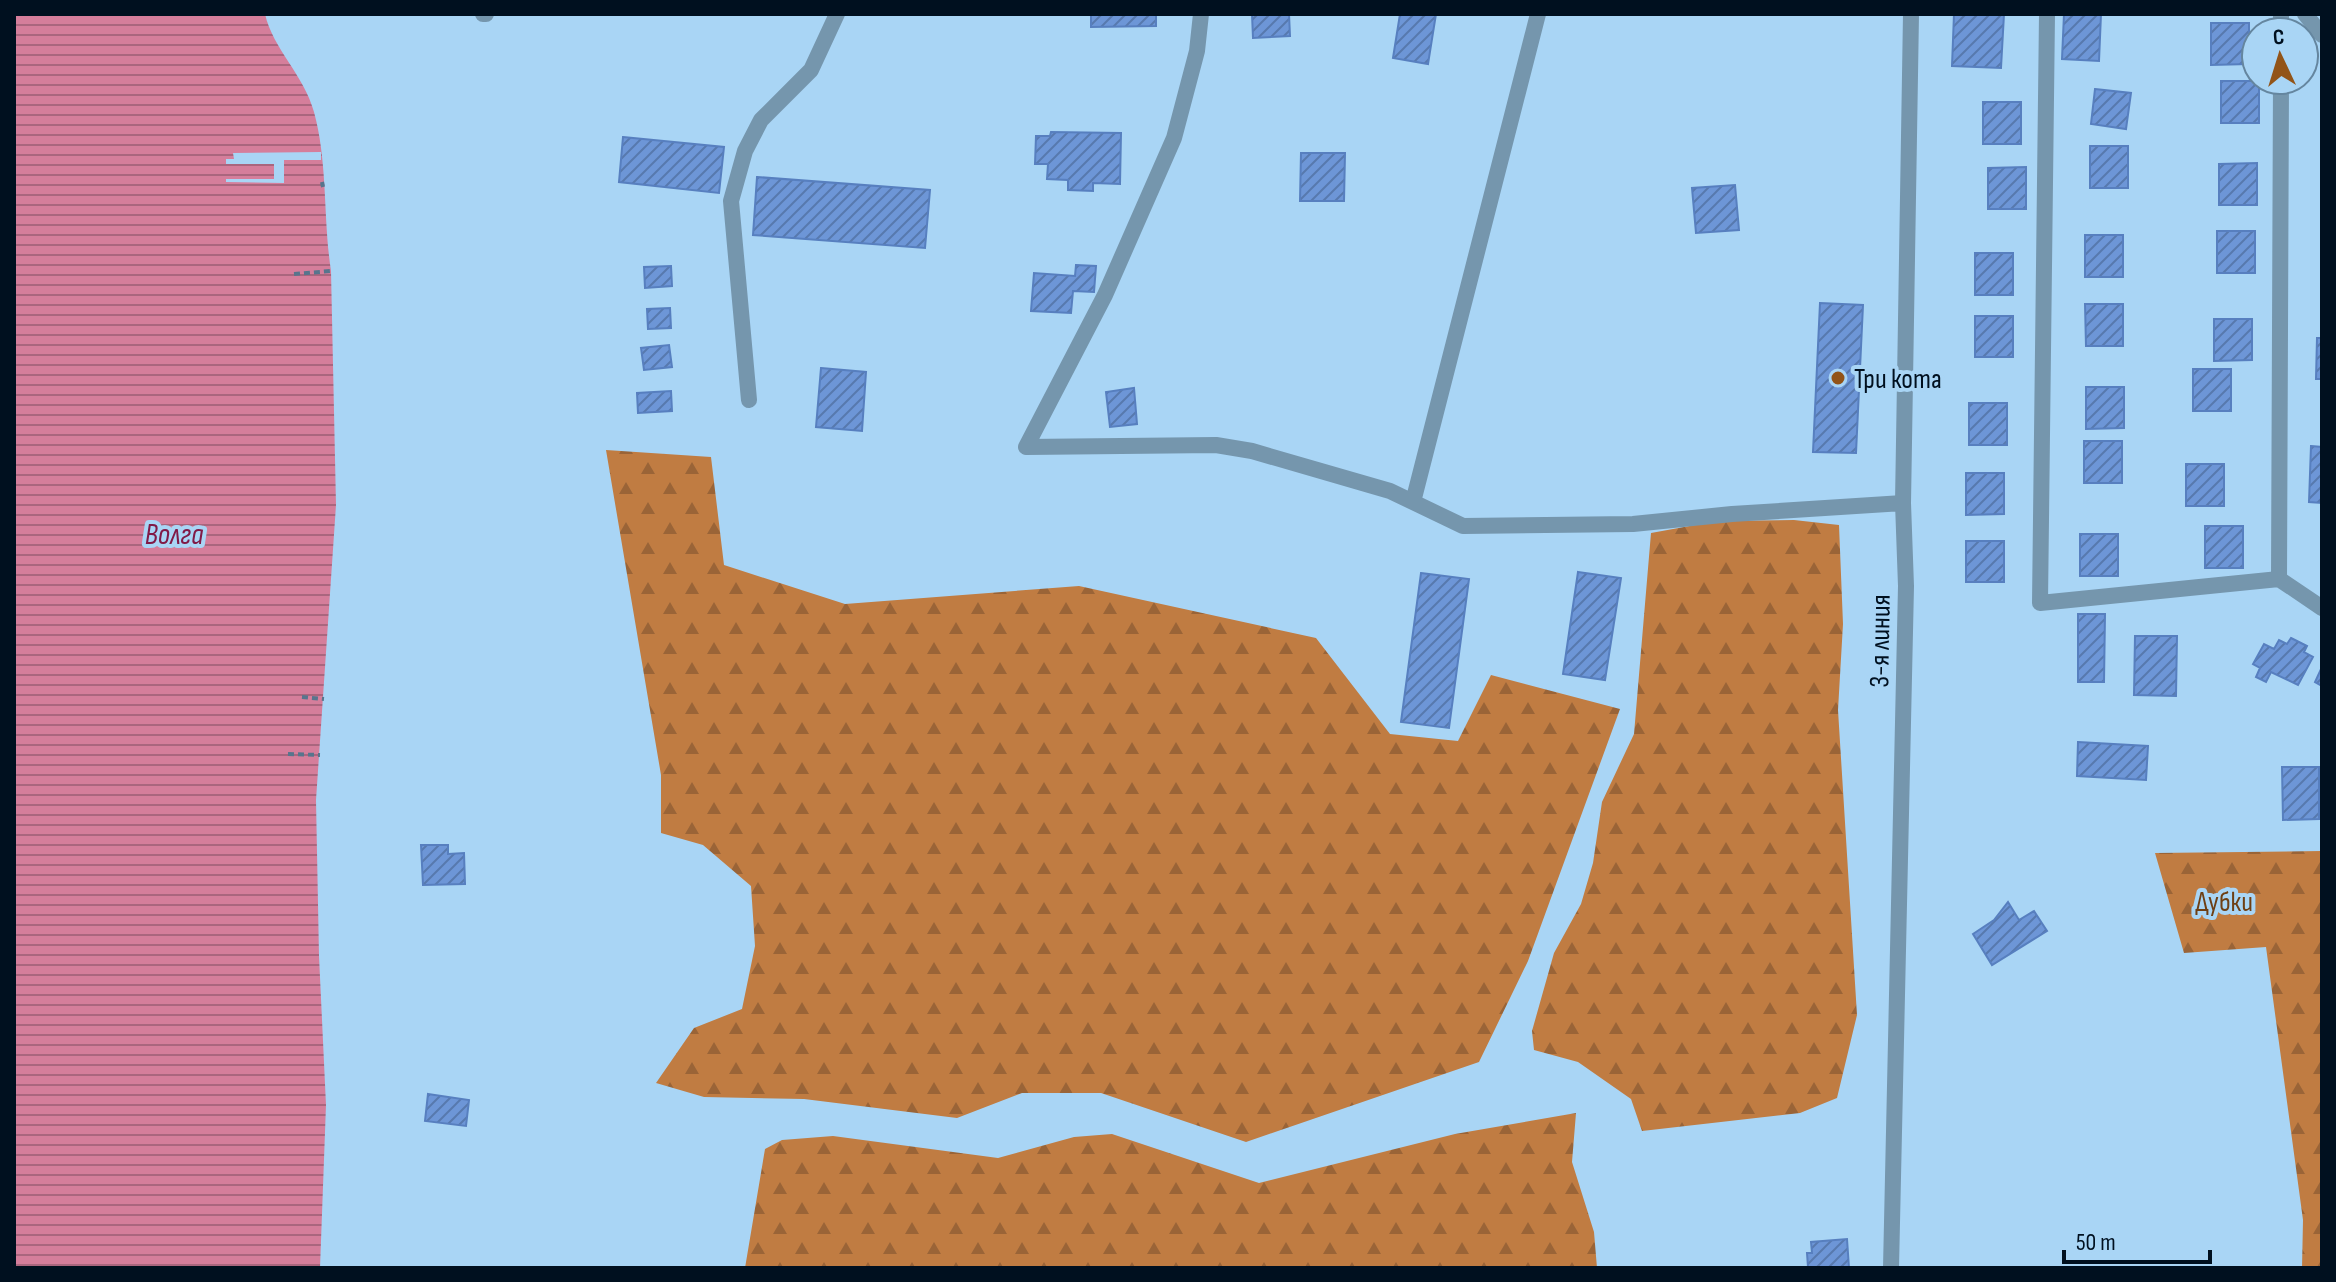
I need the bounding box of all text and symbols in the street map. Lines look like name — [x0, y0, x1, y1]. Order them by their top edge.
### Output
north arrow — [2240, 16, 2320, 96]
text: С — [2272, 24, 2285, 51]
place label: Три кота — [1854, 363, 1942, 396]
marker: Три кота — [1829, 369, 1847, 387]
water label: Волга — [145, 517, 203, 553]
street label: 3-я линия — [1863, 594, 1898, 688]
park label: Дубки — [2195, 886, 2253, 919]
scale bar — [2064, 1214, 2210, 1264]
text: 50 m — [2076, 1228, 2116, 1257]

